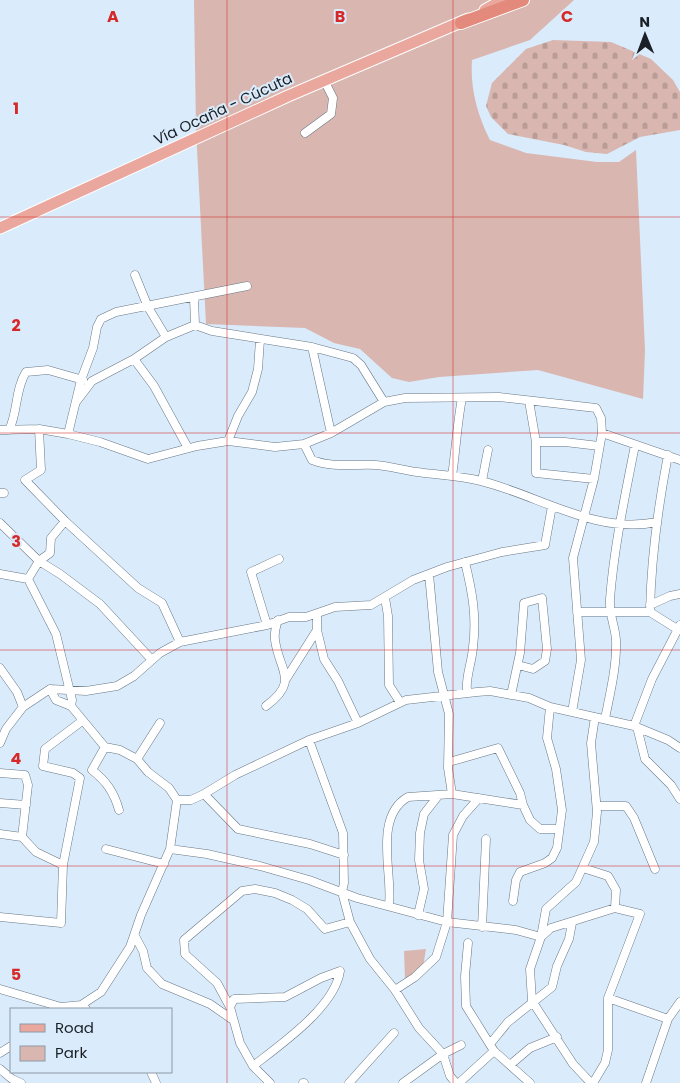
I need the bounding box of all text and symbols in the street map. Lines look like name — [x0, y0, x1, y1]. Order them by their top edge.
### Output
text: A — [107, 5, 119, 28]
text: B — [335, 5, 345, 28]
text: C — [561, 5, 573, 28]
north arrow — [620, 10, 670, 60]
text: N — [639, 12, 650, 32]
street label: Vía Ocaña - Cúcuta — [150, 67, 295, 150]
text: 1 — [13, 97, 19, 120]
text: 2 — [11, 314, 21, 337]
text: 3 — [11, 530, 21, 553]
text: 4 — [11, 747, 22, 770]
text: 5 — [11, 963, 21, 986]
legend — [10, 1008, 172, 1073]
text: Road — [55, 1017, 94, 1038]
text: Park — [55, 1042, 87, 1063]

